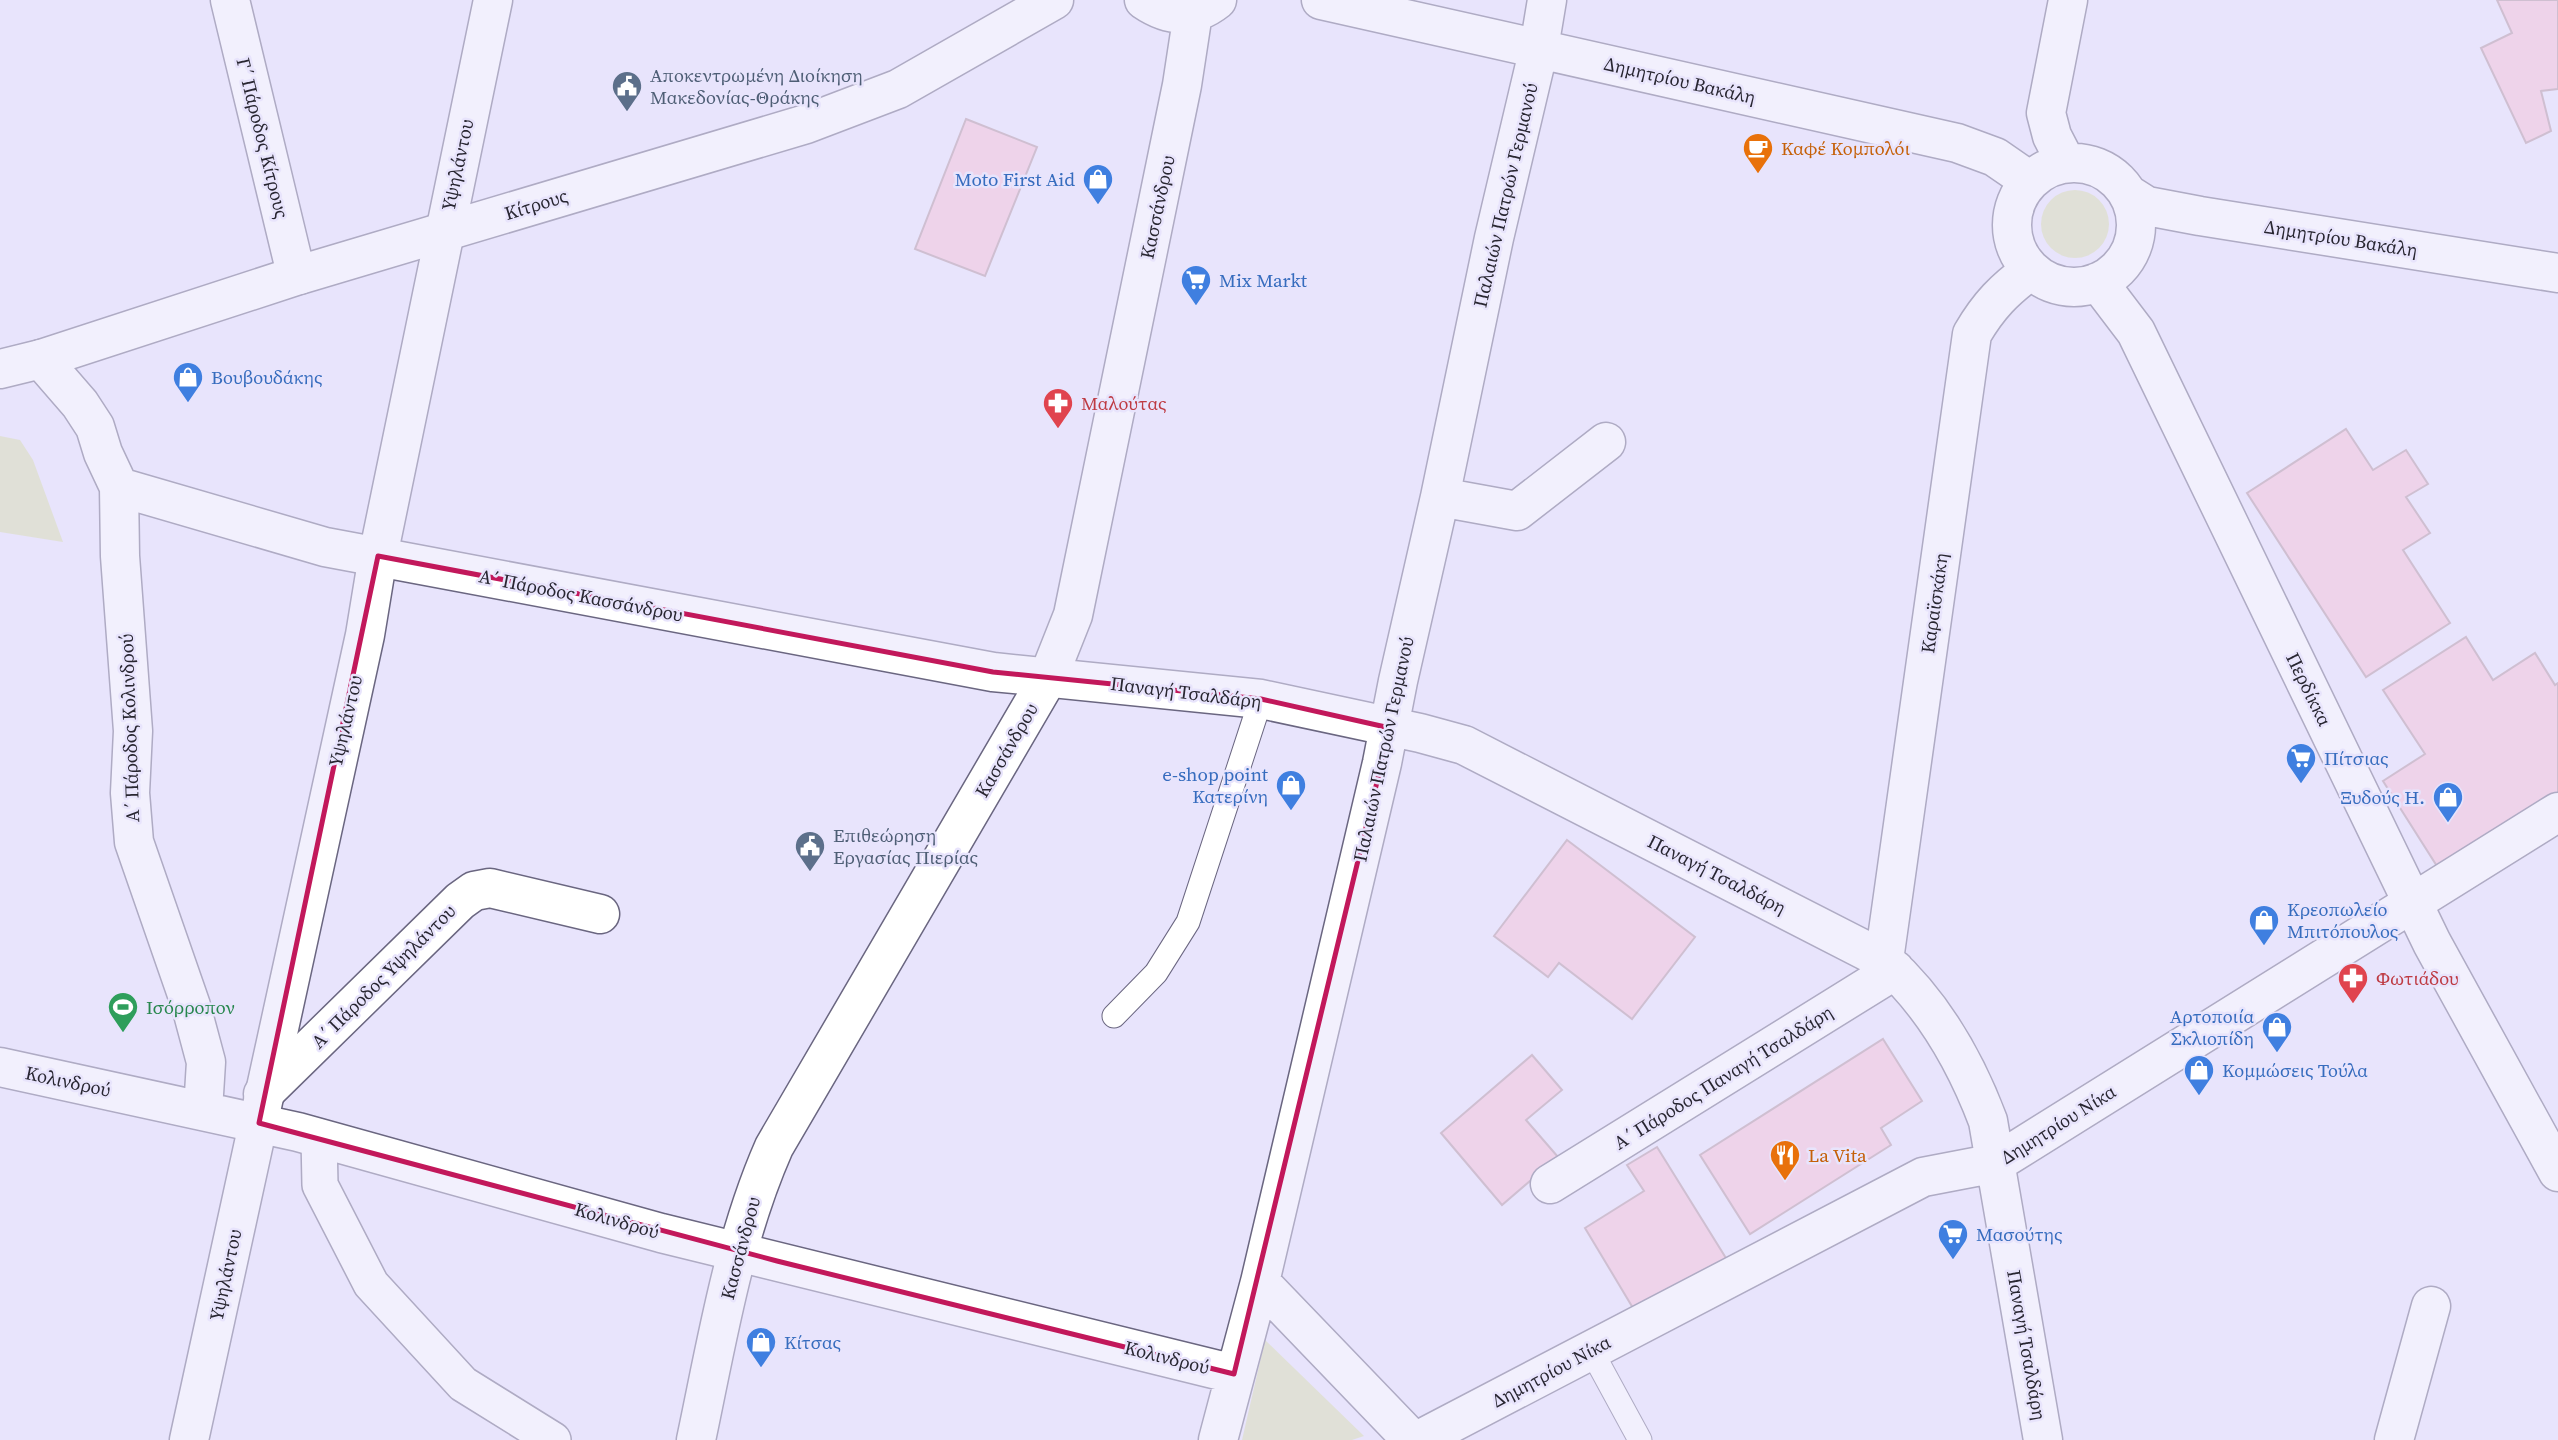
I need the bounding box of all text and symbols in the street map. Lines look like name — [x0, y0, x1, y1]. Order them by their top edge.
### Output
street label: Δημητρίου Βακάλη — [1602, 50, 1758, 110]
street label: Γ΄ Πάροδος Κίτρους — [230, 55, 296, 221]
place label: Αποκεντρωμένη Διοίκηση Μακεδονίας-Θράκης — [650, 62, 863, 110]
public building icon: Αποκεντρωμένη Διοίκηση Μακεδονίας-Θράκης — [610, 69, 644, 113]
street label: Παλαιών Πατρών Γερμανού — [1467, 80, 1543, 310]
street label: Υψηλάντου — [435, 117, 479, 213]
cafe icon: Καφέ Κομπολόι — [1741, 131, 1775, 175]
place label: Καφέ Κομπολόι — [1781, 135, 1910, 161]
street label: Κασσάνδρου — [1133, 153, 1181, 261]
shop icon: Moto First Aid — [1081, 162, 1115, 206]
place label: Moto First Aid — [955, 166, 1075, 192]
street label: Κίτρους — [501, 182, 571, 226]
street label: Δημητρίου Βακάλη — [2263, 213, 2419, 263]
supermarket icon: Mix Markt — [1179, 263, 1213, 307]
place label: Mix Markt — [1219, 267, 1308, 293]
shop icon: Βουβουδάκης — [171, 360, 205, 404]
place label: Βουβουδάκης — [211, 364, 323, 390]
pharmacy icon: Μαλούτας — [1041, 386, 1075, 430]
place label: Μαλούτας — [1081, 390, 1167, 416]
street label: Καραϊσκάκη — [1914, 551, 1954, 655]
street label: Α΄ Πάροδος Κασσάνδρου — [477, 562, 685, 628]
street label: Α΄ Πάροδος Κολινδρού — [113, 633, 145, 823]
street label: Παλαιών Πατρών Γερμανού — [1346, 634, 1420, 864]
street label: Περδίκκα — [2280, 648, 2338, 731]
street label: Παναγή Τσαλδάρη — [1109, 670, 1263, 714]
street label: Υψηλάντου — [322, 673, 368, 769]
street label: Κασσάνδρου — [968, 698, 1044, 802]
supermarket icon: Πίτσιας — [2284, 741, 2318, 785]
place label: Πίτσιας — [2324, 745, 2389, 771]
place label: e-shop point Κατερίνη — [1162, 761, 1269, 809]
shop icon: e-shop point Κατερίνη — [1274, 768, 1308, 812]
shop icon: Ξυδούς Η. — [2431, 780, 2465, 824]
place label: Ξυδούς Η. — [2341, 784, 2425, 810]
place label: Επιθεώρηση Εργασίας Πιερίας — [833, 822, 978, 870]
street label: Παναγή Τσαλδάρη — [1643, 828, 1791, 920]
public building icon: Επιθεώρηση Εργασίας Πιερίας — [793, 829, 827, 873]
place label: Κρεοπωλείο Μπιτόπουλος — [2287, 896, 2399, 944]
street label: Α΄ Πάροδος Υψηλάντου — [305, 898, 461, 1054]
shop icon: Κρεοπωλείο Μπιτόπουλος — [2247, 903, 2281, 947]
pharmacy icon: Φωτιάδου — [2336, 961, 2370, 1005]
place label: Φωτιάδου — [2376, 965, 2459, 991]
sports icon: Ισόρροπον — [106, 990, 140, 1034]
place label: Ισόρροπον — [146, 994, 235, 1020]
street label: Α΄ Πάροδος Παναγή Τσαλδάρη — [1608, 999, 1838, 1155]
place label: Αρτοποιία Σκλιοπίδη — [2170, 1003, 2254, 1051]
shop icon: Αρτοποιία Σκλιοπίδη — [2260, 1010, 2294, 1054]
shop icon: Κομμώσεις Τούλα — [2182, 1053, 2216, 1097]
place label: Κομμώσεις Τούλα — [2222, 1057, 2368, 1083]
street label: Κολινδρού — [23, 1059, 113, 1103]
street label: Δημητρίου Νίκα — [1996, 1078, 2121, 1170]
restaurant icon: La Vita — [1768, 1138, 1802, 1182]
place label: La Vita — [1808, 1142, 1867, 1168]
street label: Κασσάνδρου — [714, 1194, 766, 1302]
street label: Κολινδρού — [572, 1196, 662, 1244]
supermarket icon: Μασούτης — [1936, 1217, 1970, 1261]
place label: Μασούτης — [1976, 1221, 2063, 1247]
street label: Υψηλάντου — [203, 1227, 247, 1323]
street label: Παναγή Τσαλδάρη — [2001, 1268, 2053, 1422]
shop icon: Κίτσας — [744, 1325, 778, 1369]
place label: Κίτσας — [784, 1329, 841, 1355]
street label: Δημητρίου Νίκα — [1487, 1329, 1615, 1413]
street label: Κολινδρού — [1122, 1334, 1212, 1380]

